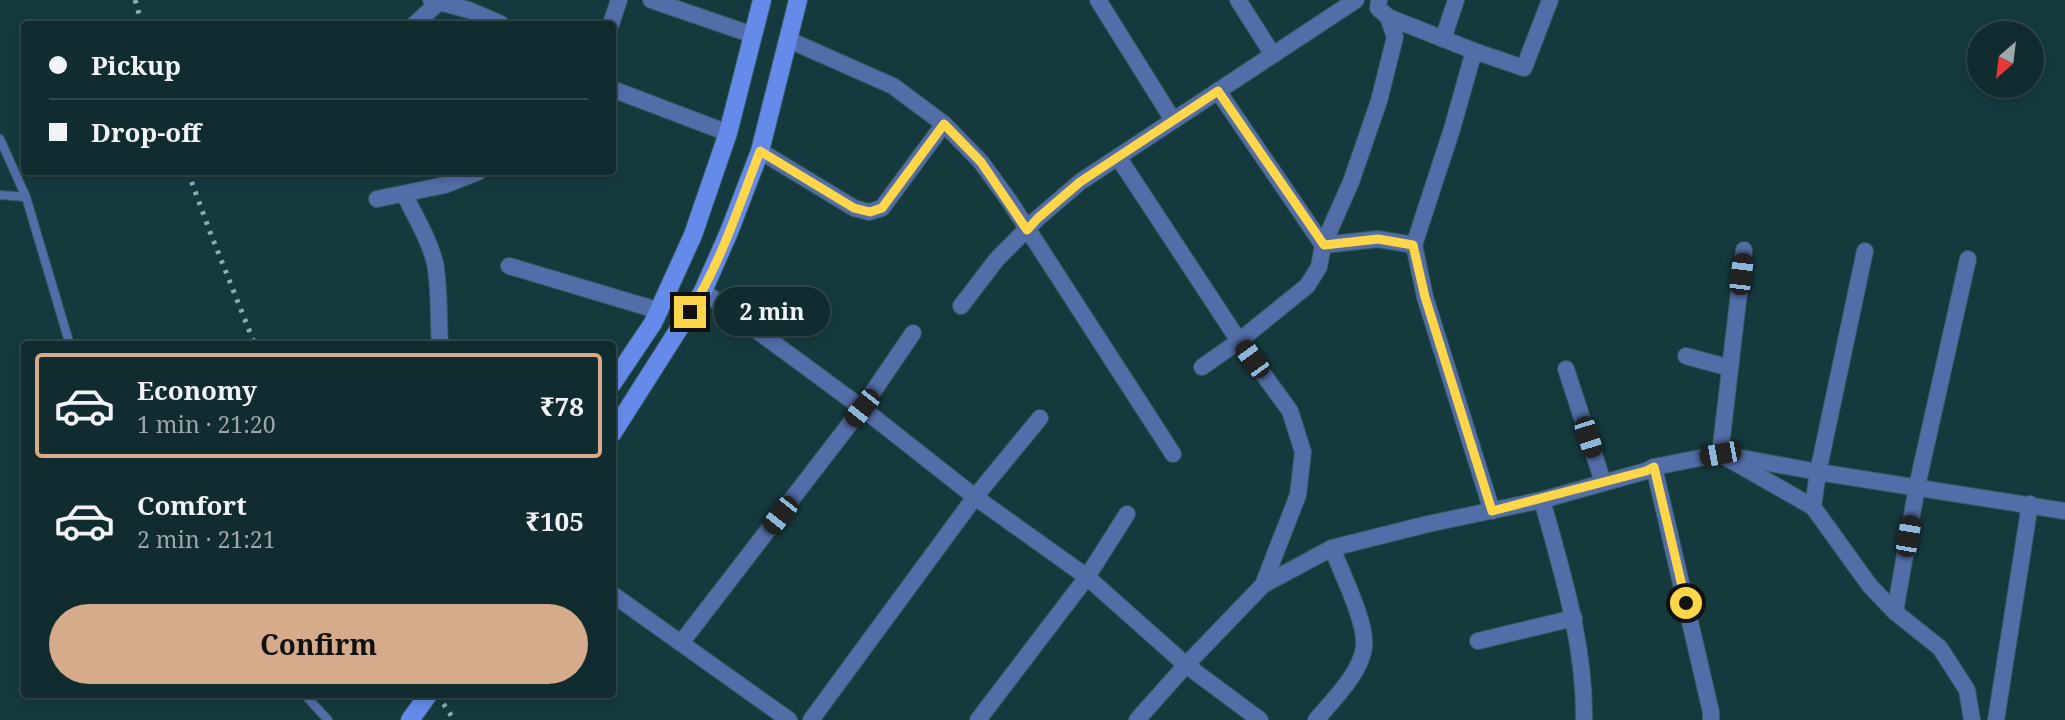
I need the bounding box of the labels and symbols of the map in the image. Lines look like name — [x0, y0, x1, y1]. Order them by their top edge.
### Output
north arrow — [1967, 21, 2044, 98]
car — [1729, 252, 1754, 296]
callout: 2 min — [714, 288, 830, 336]
route end — [674, 296, 706, 328]
car — [1232, 336, 1273, 382]
car — [841, 385, 884, 431]
car — [1572, 414, 1605, 460]
car — [1698, 440, 1743, 468]
car — [759, 492, 802, 538]
car — [1895, 513, 1922, 559]
route start — [1670, 587, 1702, 619]

